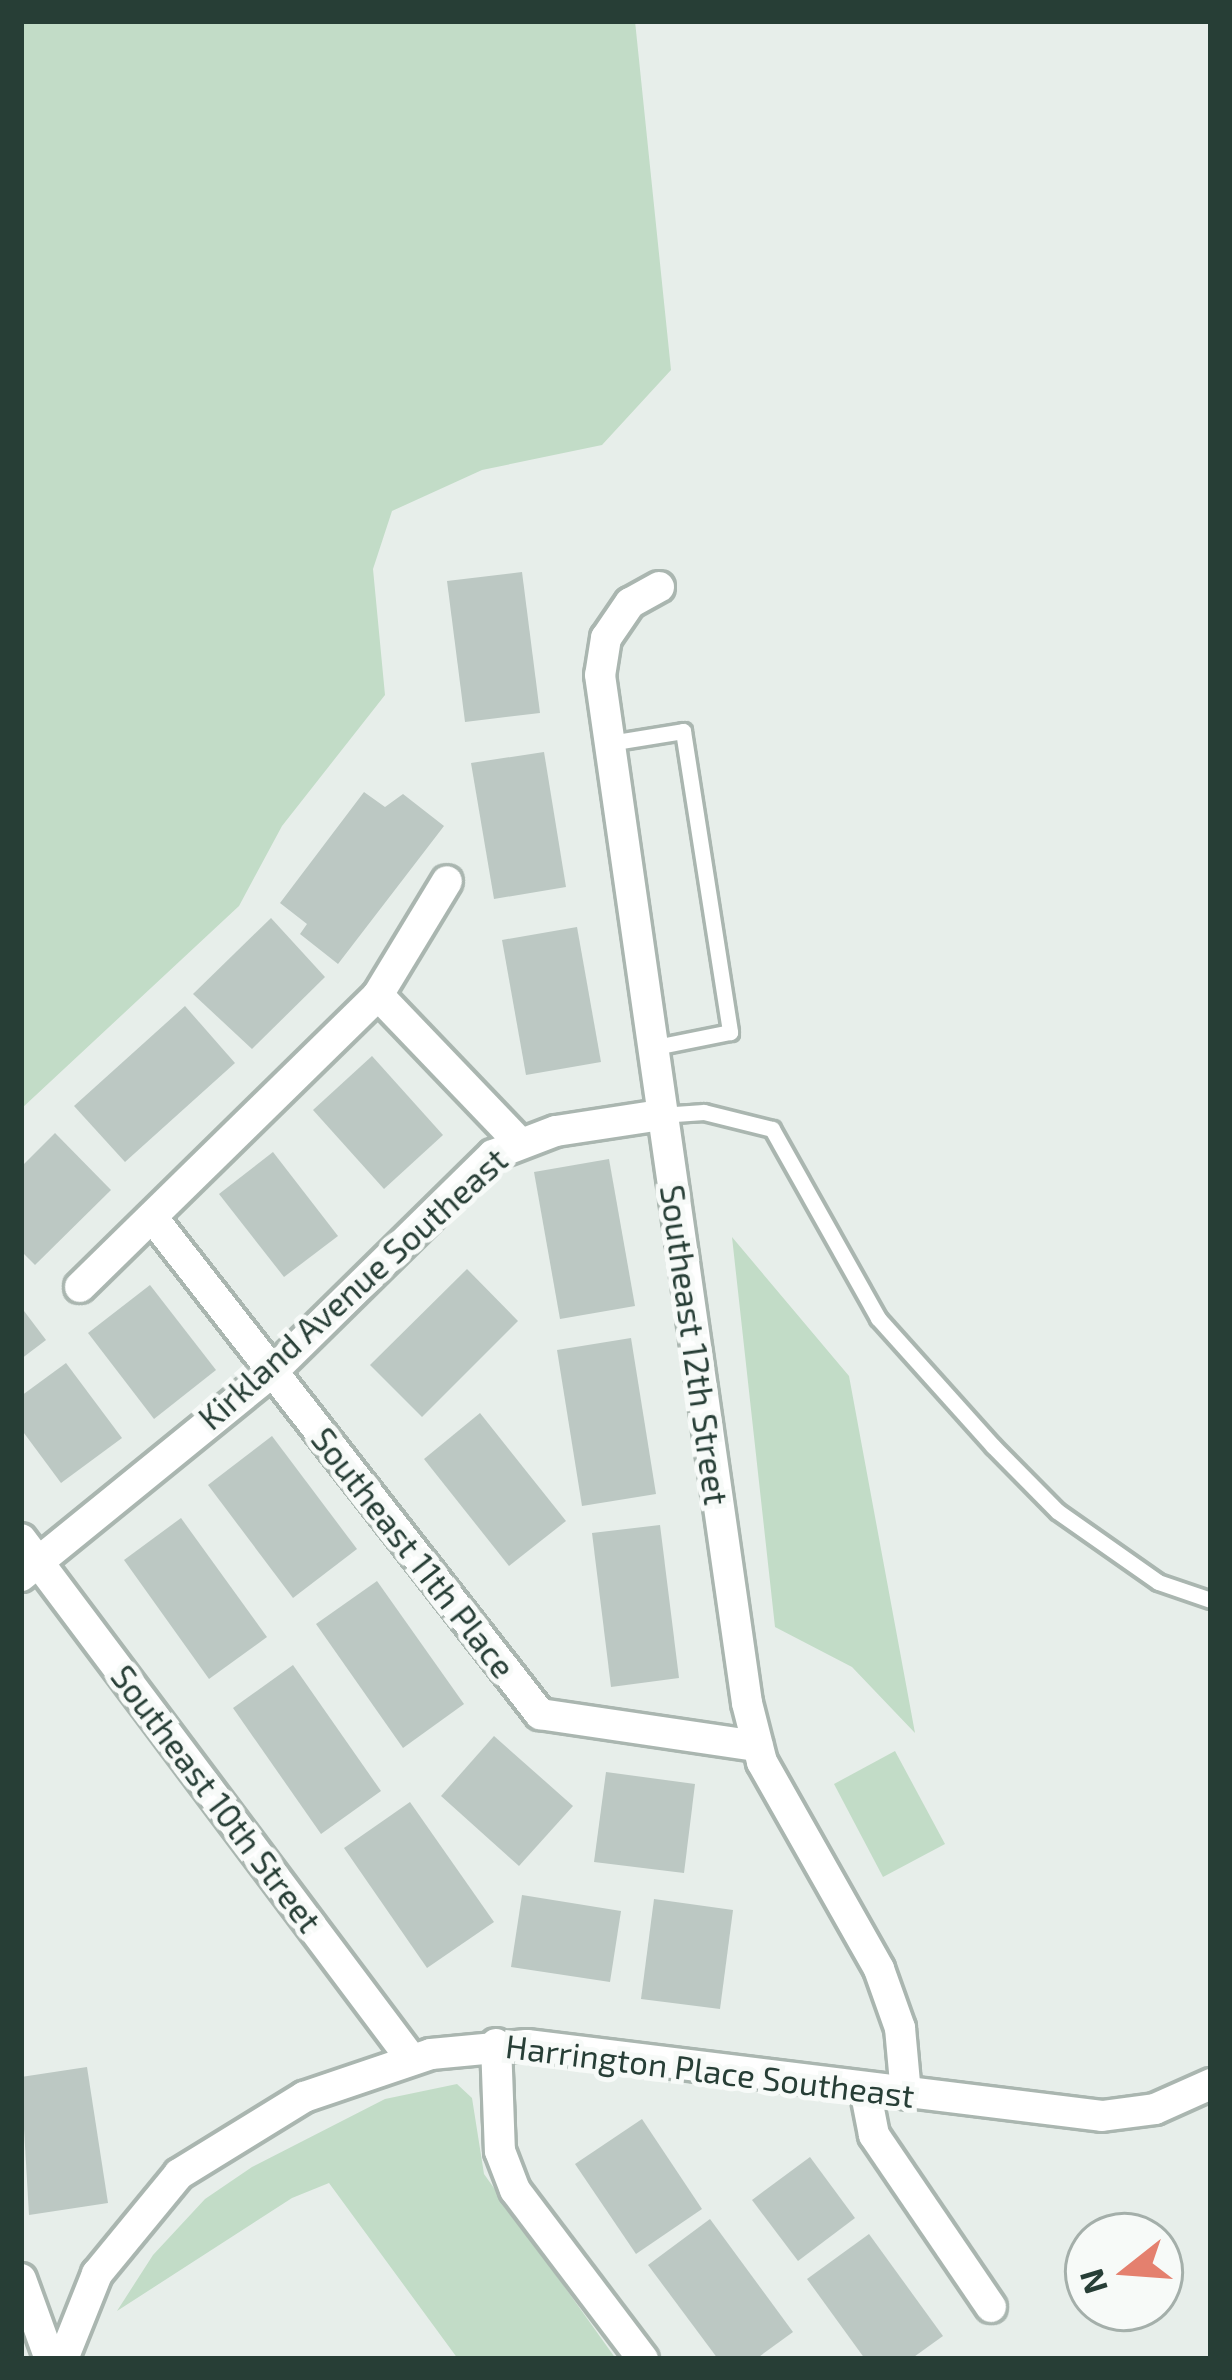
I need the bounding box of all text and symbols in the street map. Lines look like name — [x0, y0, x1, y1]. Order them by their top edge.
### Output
street label: Kirkland Avenue Southeast — [190, 1140, 516, 1438]
street label: Southeast 12th Street — [652, 1182, 736, 1508]
street label: Southeast 11th Place — [303, 1420, 523, 1686]
street label: Southeast 10th Street — [103, 1658, 329, 1940]
street label: Harrington Place Southeast — [503, 2026, 917, 2116]
north arrow — [1064, 2212, 1184, 2332]
text: N — [1070, 2264, 1115, 2299]

